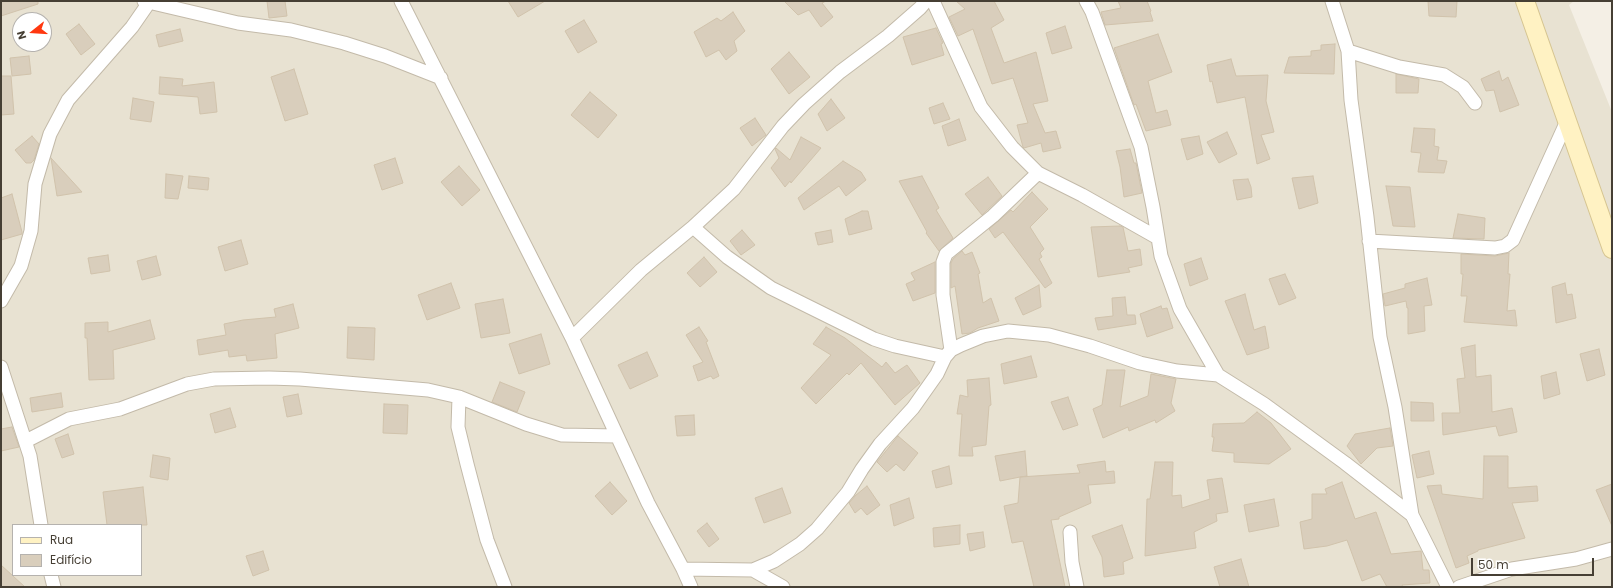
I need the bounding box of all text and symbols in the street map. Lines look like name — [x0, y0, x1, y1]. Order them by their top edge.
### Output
north arrow — [12, 12, 52, 52]
text: N — [13, 29, 30, 42]
legend — [12, 524, 142, 576]
text: Rua — [50, 531, 73, 548]
scale bar — [1473, 550, 1596, 576]
text: Edifício — [50, 551, 92, 568]
text: 50 m — [1478, 556, 1509, 573]

